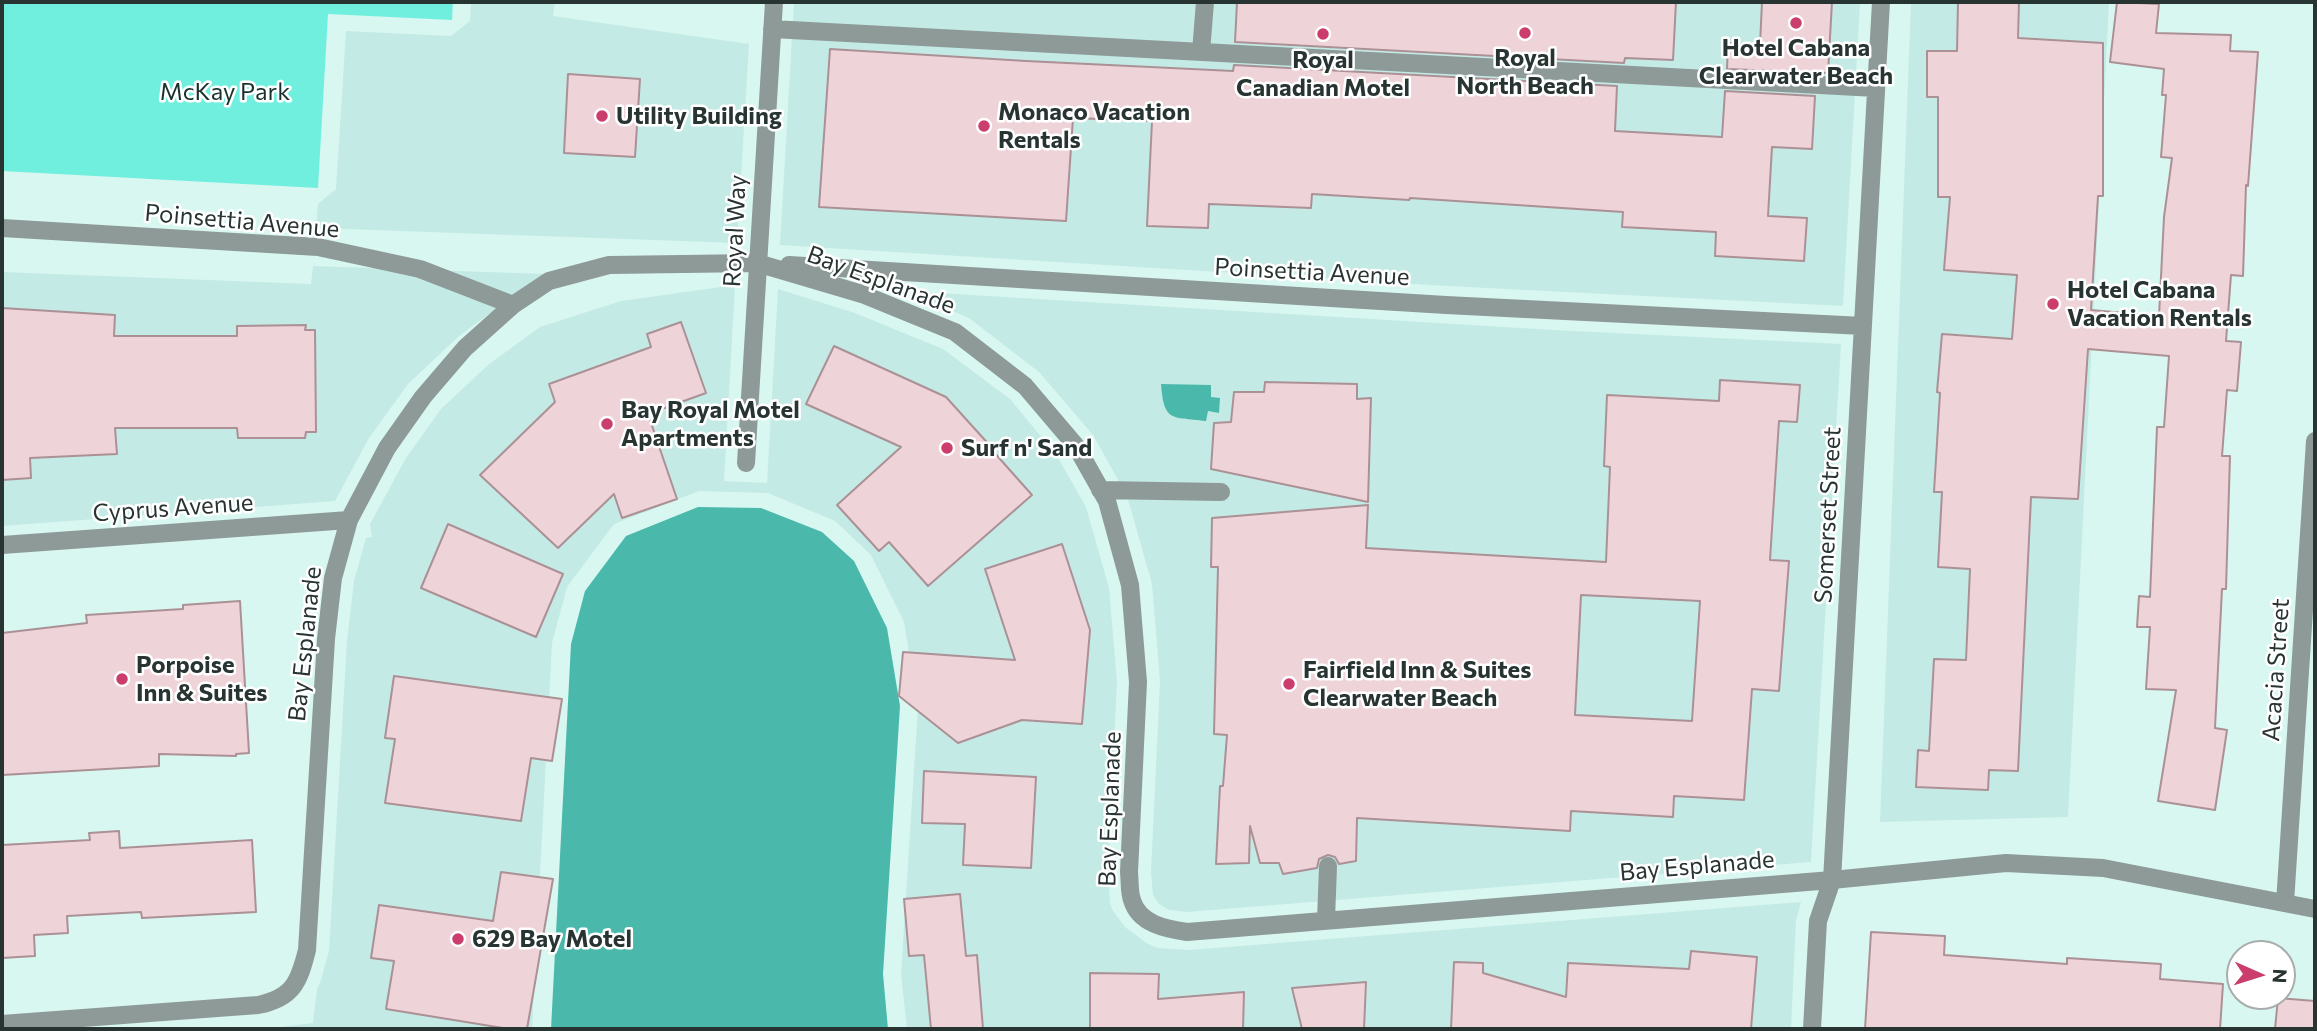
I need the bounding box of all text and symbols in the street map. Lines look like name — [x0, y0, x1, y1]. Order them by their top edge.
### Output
marker: Hotel Cabana Clearwater Beach — [1788, 15, 1804, 31]
marker: Royal North Beach — [1517, 25, 1533, 41]
marker: Royal Canadian Motel — [1315, 26, 1331, 42]
place label: Hotel Cabana Clearwater Beach — [1699, 34, 1893, 90]
place label: Royal North Beach — [1456, 44, 1594, 100]
place label: Royal Canadian Motel — [1236, 46, 1410, 102]
park label: McKay Park — [160, 78, 290, 106]
place label: Monaco Vacation Rentals — [998, 98, 1190, 154]
place label: Utility Building — [616, 102, 782, 130]
marker: Utility Building — [594, 108, 610, 124]
marker: Monaco Vacation Rentals — [976, 118, 992, 134]
street label: Royal Way — [718, 174, 752, 288]
street label: Poinsettia Avenue — [143, 198, 341, 244]
street label: Bay Esplanade — [803, 240, 959, 320]
street label: Poinsettia Avenue — [1214, 253, 1410, 291]
place label: Hotel Cabana Vacation Rentals — [2067, 276, 2252, 332]
marker: Hotel Cabana Vacation Rentals — [2045, 296, 2061, 312]
place label: Bay Royal Motel Apartments — [621, 396, 800, 452]
marker: Bay Royal Motel Apartments — [599, 416, 615, 432]
street label: Somerset Street — [1809, 426, 1847, 604]
place label: Surf n' Sand — [961, 434, 1092, 462]
marker: Surf n' Sand — [939, 440, 955, 456]
street label: Cyprus Avenue — [92, 488, 254, 528]
street label: Bay Esplanade — [283, 565, 327, 723]
street label: Acacia Street — [2257, 597, 2295, 743]
place label: Porpoise Inn & Suites — [136, 651, 267, 707]
place label: Fairfield Inn & Suites Clearwater Beach — [1303, 656, 1531, 712]
marker: Porpoise Inn & Suites — [114, 671, 130, 687]
marker: Fairfield Inn & Suites Clearwater Beach — [1281, 676, 1297, 692]
street label: Bay Esplanade — [1093, 731, 1127, 887]
street label: Bay Esplanade — [1618, 845, 1776, 887]
place label: 629 Bay Motel — [472, 925, 632, 953]
marker: 629 Bay Motel — [450, 931, 466, 947]
north arrow — [2226, 940, 2296, 1010]
text: N — [2269, 968, 2292, 984]

